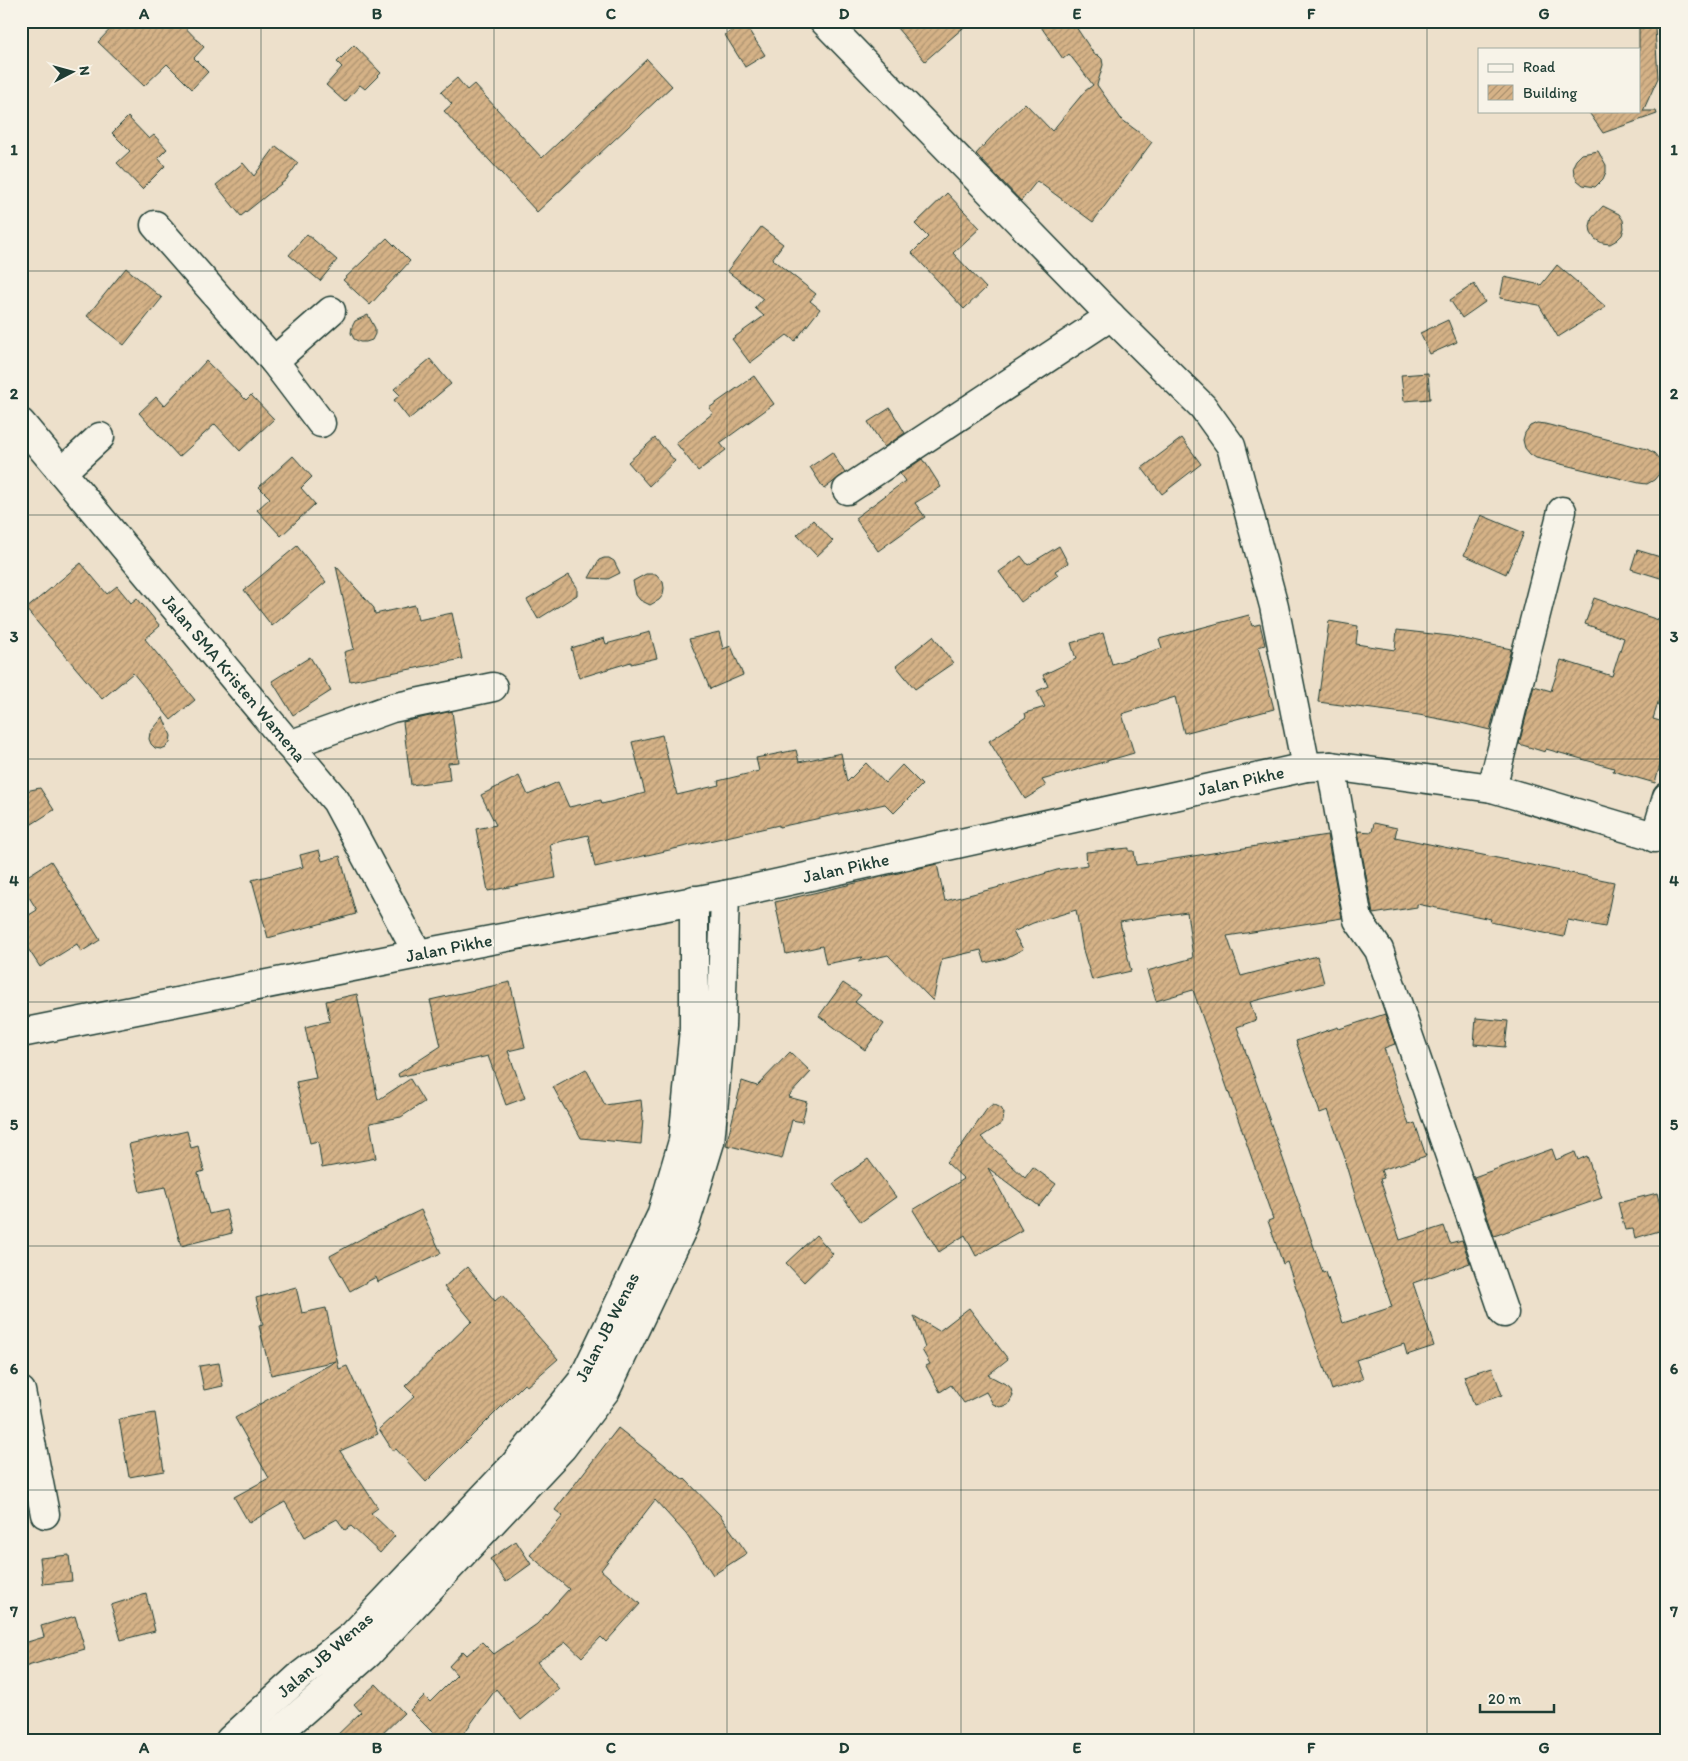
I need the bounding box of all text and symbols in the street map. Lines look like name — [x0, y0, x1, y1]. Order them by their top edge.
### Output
text: A — [138, 4, 150, 23]
text: B — [372, 4, 383, 23]
text: C — [606, 4, 617, 23]
text: D — [839, 4, 850, 23]
text: E — [1073, 4, 1082, 23]
text: F — [1307, 4, 1316, 23]
text: G — [1538, 4, 1550, 23]
north arrow — [48, 48, 98, 98]
legend — [1478, 48, 1640, 112]
text: Road — [1523, 58, 1556, 76]
text: N — [75, 65, 93, 76]
text: Building — [1523, 84, 1577, 102]
text: 1 — [10, 140, 18, 159]
text: 1 — [1670, 140, 1678, 159]
text: 2 — [10, 384, 19, 403]
text: 2 — [1670, 384, 1679, 403]
street label: Jalan SMA Kristen Wamena — [157, 590, 311, 767]
text: 3 — [10, 627, 19, 646]
text: 3 — [1670, 627, 1679, 646]
street label: Jalan Pikhe — [1196, 761, 1286, 801]
street label: Jalan Pikhe — [801, 848, 891, 888]
text: 4 — [9, 871, 19, 890]
text: 4 — [1669, 871, 1679, 890]
street label: Jalan Pikhe — [404, 929, 494, 967]
text: 5 — [10, 1115, 19, 1134]
text: 5 — [1670, 1115, 1679, 1134]
street label: Jalan JB Wenas — [570, 1269, 644, 1385]
text: 6 — [10, 1359, 19, 1378]
text: 6 — [1670, 1359, 1679, 1378]
text: 7 — [9, 1602, 18, 1621]
text: 7 — [1669, 1602, 1678, 1621]
street label: Jalan JB Wenas — [273, 1607, 377, 1703]
scale bar — [1480, 1681, 1554, 1713]
text: 20 m — [1488, 1690, 1522, 1708]
text: A — [138, 1738, 150, 1757]
text: B — [372, 1738, 383, 1757]
text: C — [606, 1738, 617, 1757]
text: D — [839, 1738, 850, 1757]
text: E — [1073, 1738, 1082, 1757]
text: F — [1307, 1738, 1316, 1757]
text: G — [1538, 1738, 1550, 1757]

